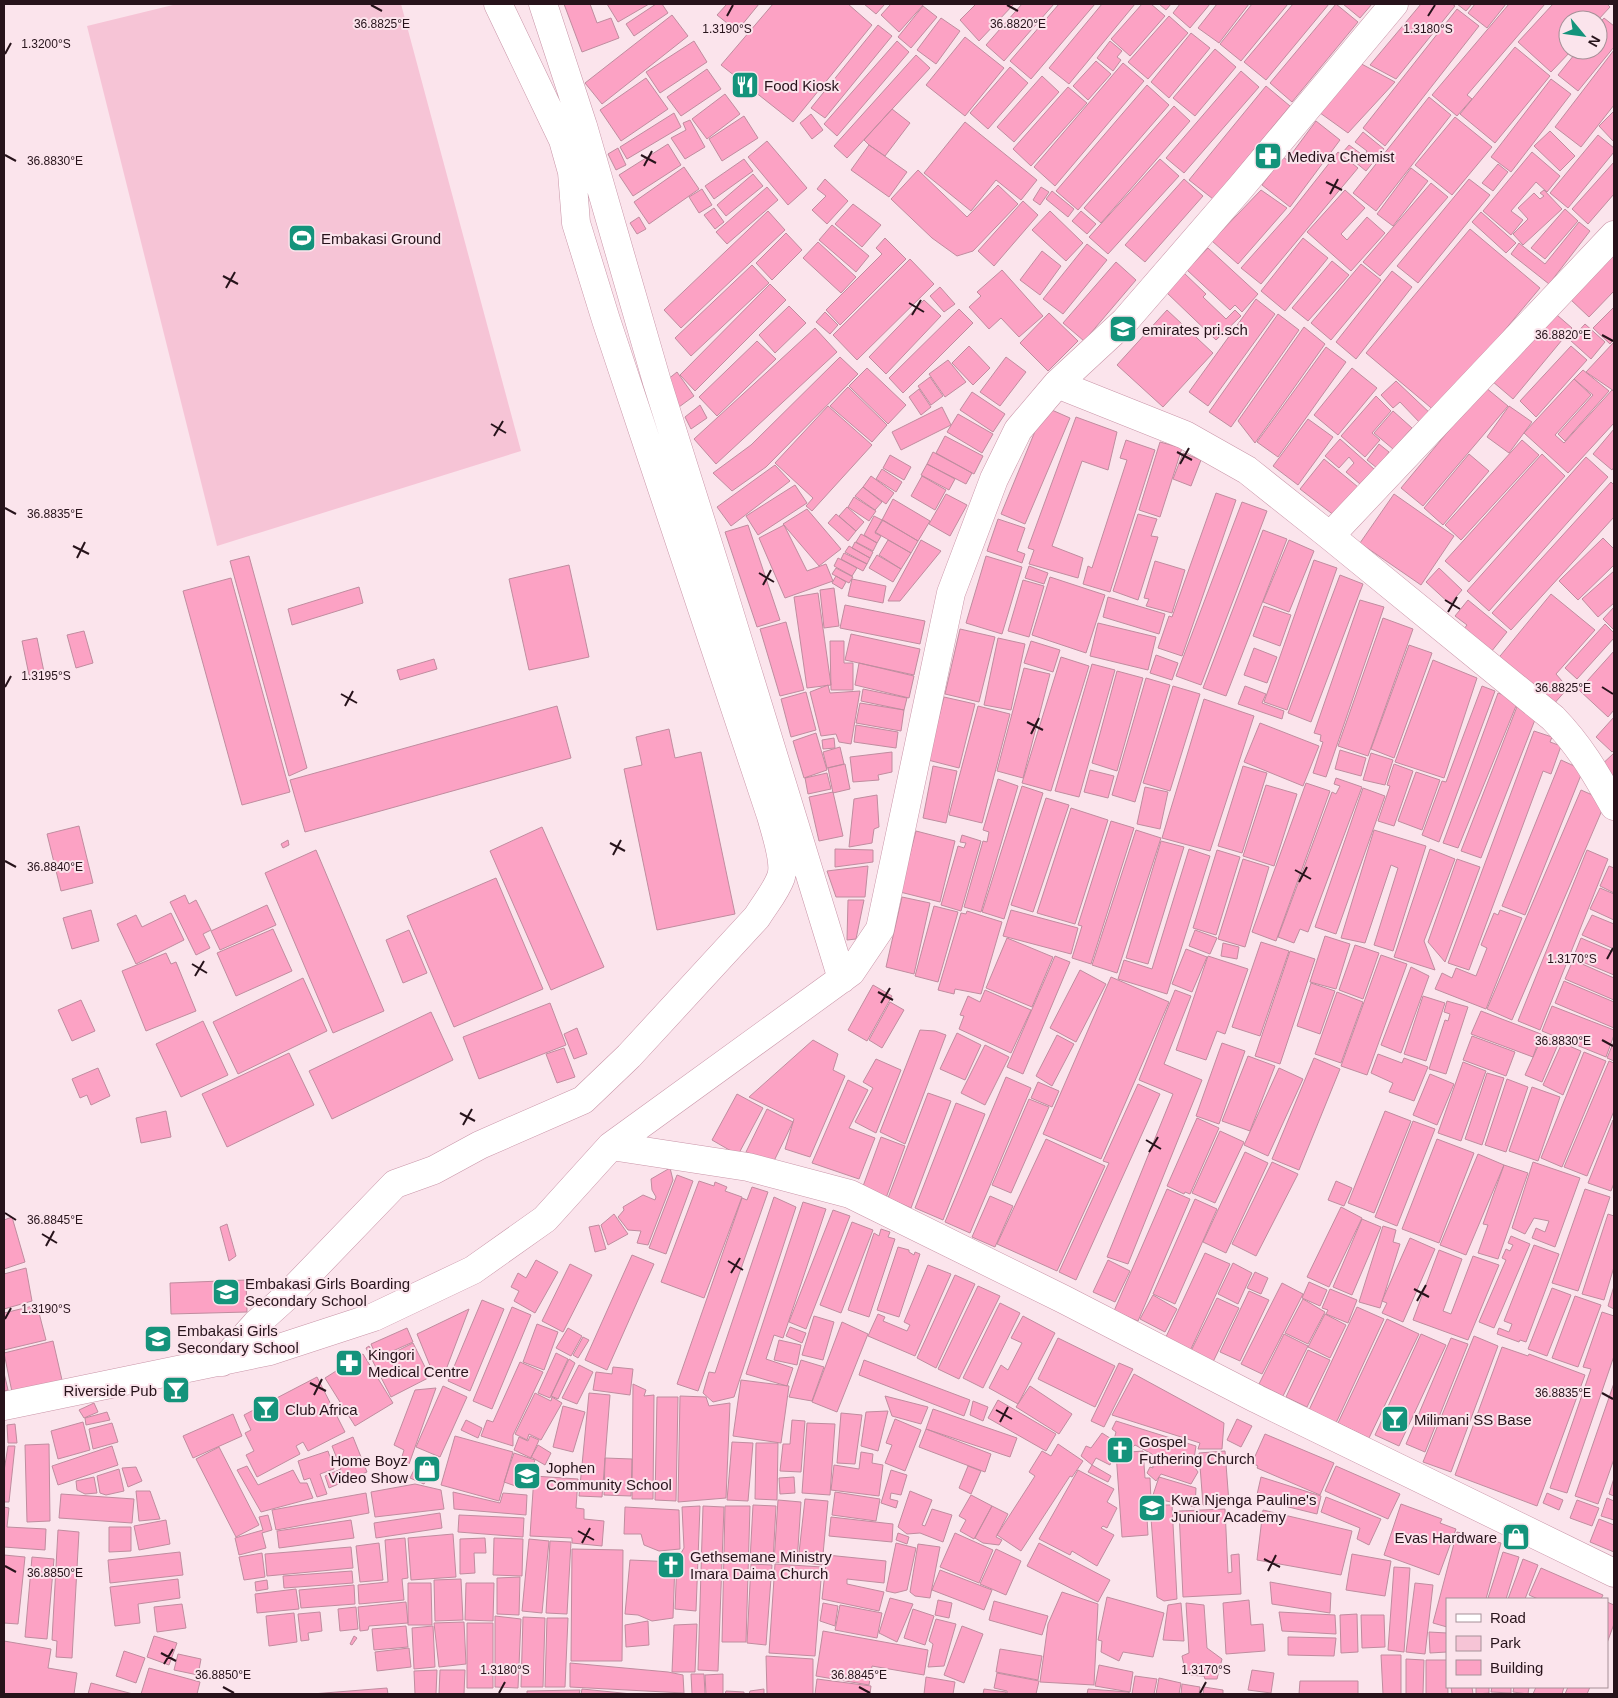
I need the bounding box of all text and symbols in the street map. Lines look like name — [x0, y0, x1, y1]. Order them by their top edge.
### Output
north arrow — [1558, 10, 1608, 60]
text: 36.8825°E — [354, 17, 410, 31]
text: 36.8820°E — [990, 17, 1046, 31]
text: 1.3190°S — [702, 22, 752, 36]
text: 1.3180°S — [1403, 22, 1453, 36]
text: N — [1585, 33, 1604, 50]
text: 1.3200°S — [21, 37, 71, 51]
restaurant icon: Food Kiosk — [730, 70, 760, 100]
place label: Food Kiosk — [764, 77, 840, 94]
pharmacy icon: Mediva Chemist — [1253, 141, 1283, 171]
place label: Mediva Chemist — [1287, 148, 1395, 165]
text: 36.8830°E — [27, 154, 83, 168]
sports icon: Embakasi Ground — [287, 223, 317, 253]
place label: Embakasi Ground — [321, 230, 441, 247]
school or university icon: emirates pri.sch — [1108, 314, 1138, 344]
place label: emirates pri.sch — [1142, 321, 1248, 338]
text: 36.8820°E — [1535, 328, 1591, 342]
text: 36.8835°E — [27, 507, 83, 521]
text: 1.3195°S — [21, 669, 71, 683]
text: 36.8825°E — [1535, 681, 1591, 695]
text: 36.8840°E — [27, 860, 83, 874]
text: 1.3170°S — [1547, 952, 1597, 966]
text: 36.8830°E — [1535, 1034, 1591, 1048]
text: 36.8845°E — [27, 1213, 83, 1227]
place label: Embakasi Girls Boarding Secondary School — [245, 1275, 410, 1309]
school or university icon: Embakasi Girls Boarding Secondary School — [211, 1277, 241, 1307]
text: 1.3190°S — [21, 1302, 71, 1316]
place label: Embakasi Girls Secondary School — [177, 1322, 299, 1356]
school or university icon: Embakasi Girls Secondary School — [143, 1324, 173, 1354]
place label: Kingori Medical Centre — [368, 1346, 469, 1380]
pharmacy icon: Kingori Medical Centre — [334, 1348, 364, 1378]
bar icon: Riverside Pub — [161, 1375, 191, 1405]
place label: Riverside Pub — [64, 1382, 157, 1399]
text: 36.8835°E — [1535, 1386, 1591, 1400]
bar icon: Club Africa — [251, 1394, 281, 1424]
place label: Club Africa — [285, 1401, 358, 1418]
bar icon: Milimani SS Base — [1380, 1404, 1410, 1434]
place label: Milimani SS Base — [1414, 1411, 1532, 1428]
place label: Gospel Futhering Church — [1139, 1433, 1255, 1467]
church icon: Gospel Futhering Church — [1105, 1435, 1135, 1465]
place label: Home Boyz Video Show — [328, 1452, 408, 1486]
shop icon: Home Boyz Video Show — [412, 1454, 442, 1484]
place label: Jophen Community School — [546, 1459, 672, 1493]
school or university icon: Jophen Community School — [512, 1461, 542, 1491]
place label: Kwa Njenga Pauline's Juniour Academy — [1171, 1491, 1316, 1525]
school or university icon: Kwa Njenga Pauline's Juniour Academy — [1137, 1493, 1167, 1523]
shop icon: Evas Hardware — [1501, 1522, 1531, 1552]
place label: Evas Hardware — [1394, 1529, 1497, 1546]
place label: Gethsemane Ministry Imara Daima Church — [690, 1548, 832, 1582]
church icon: Gethsemane Ministry Imara Daima Church — [656, 1550, 686, 1580]
text: 36.8850°E — [27, 1566, 83, 1580]
legend — [1446, 1598, 1608, 1688]
text: Road — [1490, 1609, 1526, 1626]
text: Park — [1490, 1634, 1521, 1651]
text: Building — [1490, 1659, 1543, 1676]
text: 1.3180°S — [480, 1663, 530, 1677]
text: 1.3170°S — [1181, 1663, 1231, 1677]
text: 36.8850°E — [195, 1668, 251, 1682]
text: 36.8845°E — [831, 1668, 887, 1682]

